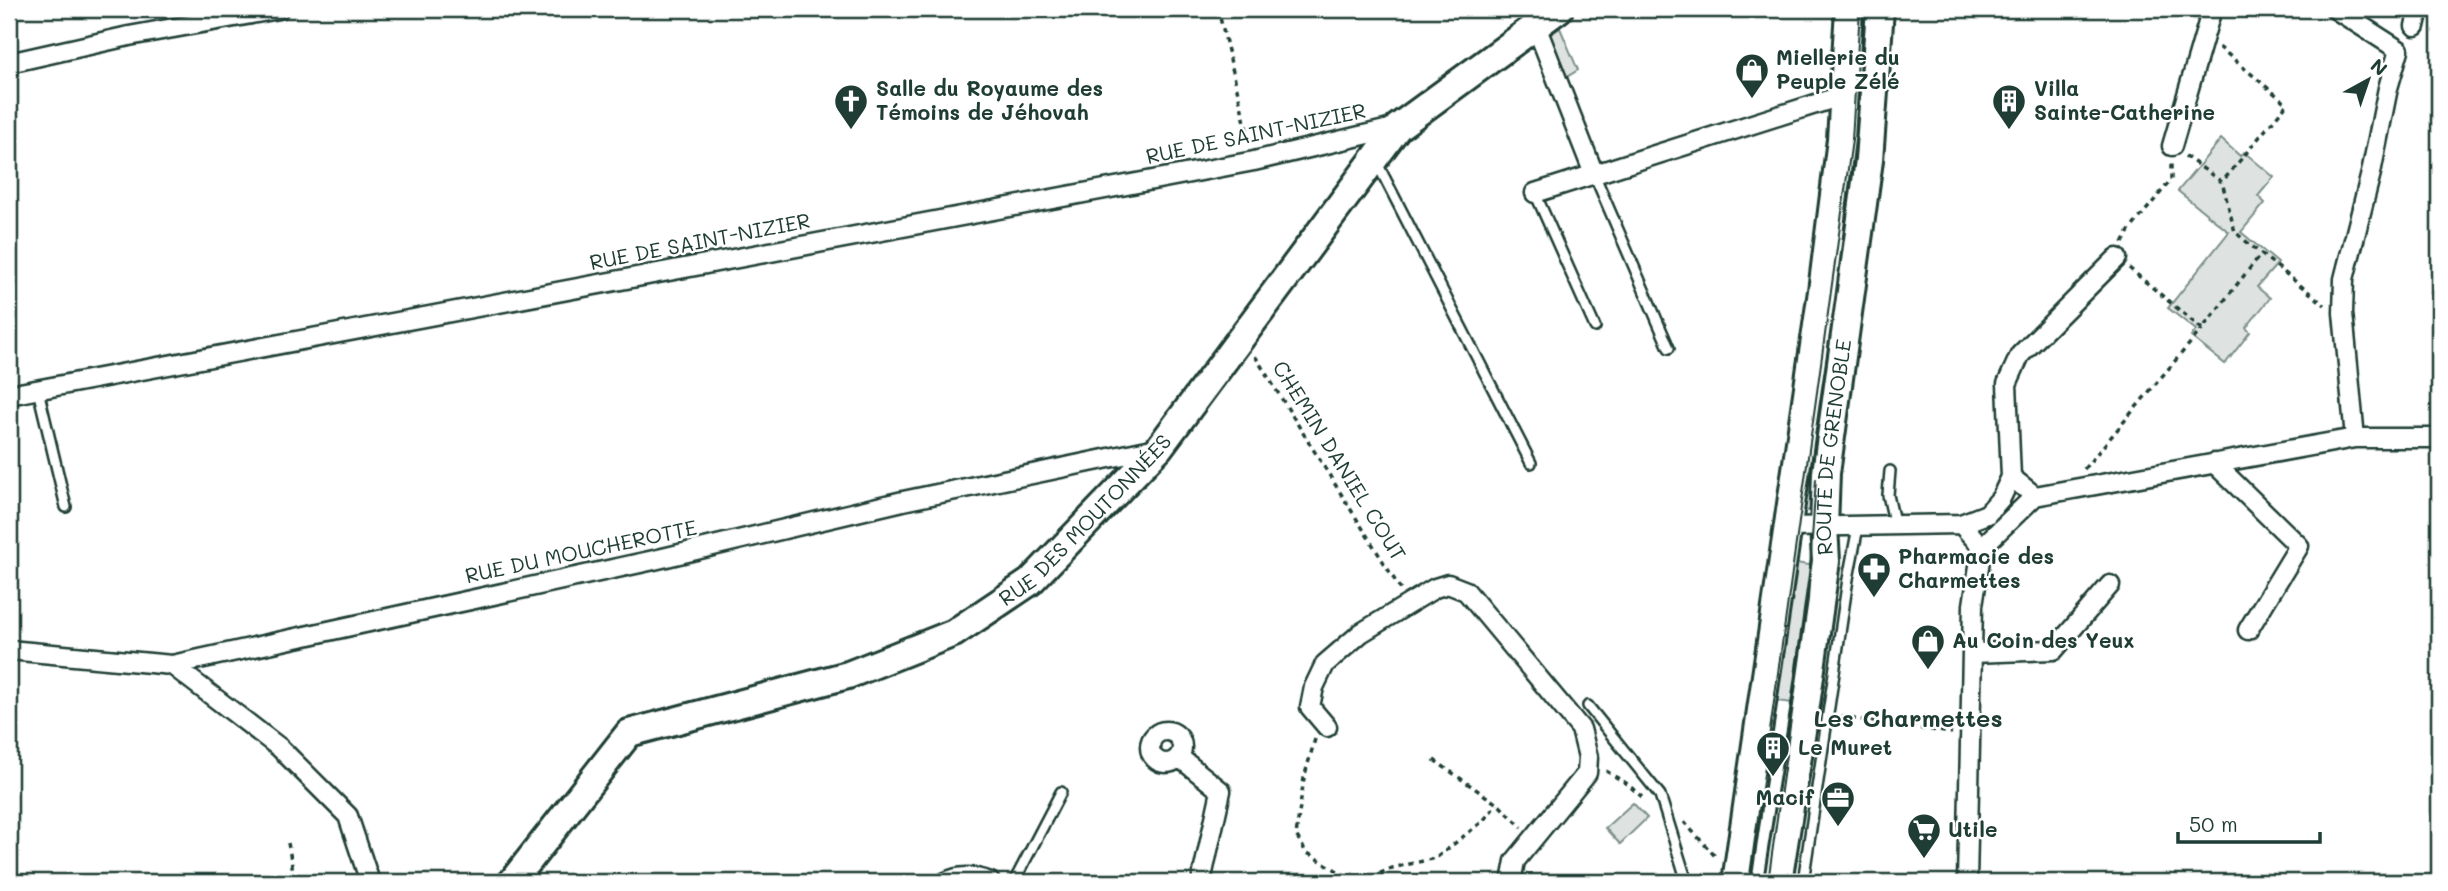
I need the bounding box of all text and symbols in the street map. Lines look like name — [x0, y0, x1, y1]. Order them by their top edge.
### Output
place label: Miellerie du Peuple Zélé — [1776, 43, 1900, 94]
north arrow — [2332, 46, 2402, 116]
shop icon: Miellerie du Peuple Zélé — [1733, 51, 1771, 100]
text: N — [2366, 52, 2393, 81]
place label: Salle du Royaume des Témoins de Jéhovah — [876, 74, 1103, 125]
place label: Villa Sainte-Catherine — [2034, 74, 2215, 125]
church icon: Salle du Royaume des Témoins de Jéhovah — [832, 82, 870, 131]
building icon: Villa Sainte-Catherine — [1990, 82, 2028, 131]
street label: RUE DE SAINT-NIZIER — [1143, 96, 1368, 169]
street label: RUE DE SAINT-NIZIER — [587, 206, 812, 275]
street label: ROUTE DE GRENOBLE — [1809, 337, 1856, 556]
street label: CHEMIN DANIEL COUT — [1268, 355, 1413, 565]
street label: RUE DES MOUTONNÉES — [993, 428, 1177, 611]
street label: RUE DU MOUCHEROTTE — [462, 513, 699, 588]
place label: Pharmacie des Charmettes — [1898, 542, 2054, 593]
pharmacy icon: Pharmacie des Charmettes — [1855, 550, 1893, 599]
shop icon: Au Coin des Yeux — [1909, 622, 1947, 671]
place label: Au Coin des Yeux — [1952, 626, 2135, 653]
district label: Les Charmettes — [1813, 702, 2003, 733]
building icon: Le Muret — [1754, 729, 1792, 778]
place label: Le Muret — [1798, 733, 1892, 760]
office icon: Macif — [1819, 779, 1857, 828]
place label: Macif — [1755, 783, 1815, 810]
scale bar — [2178, 800, 2320, 844]
text: 50 m — [2189, 810, 2238, 837]
supermarket icon: Utile — [1905, 811, 1943, 860]
place label: Utile — [1948, 815, 1997, 842]

